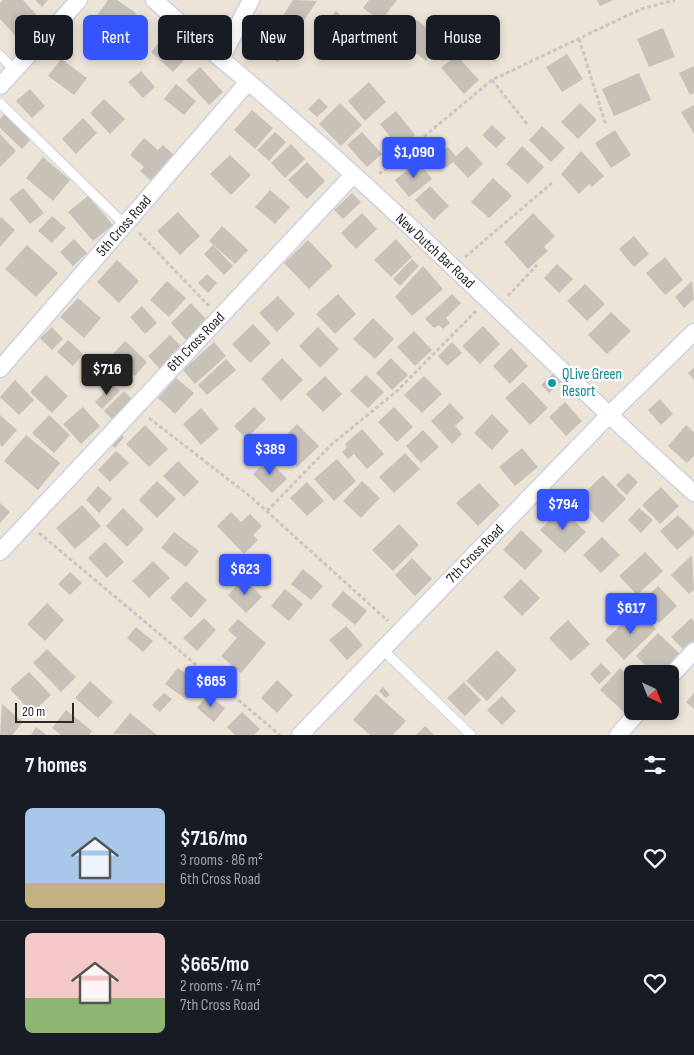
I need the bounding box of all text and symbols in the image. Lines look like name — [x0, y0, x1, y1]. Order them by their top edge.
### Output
chip: Buy — [15, 15, 73, 60]
chip: Rent — [83, 15, 148, 60]
chip: Filters — [158, 15, 232, 60]
chip: New — [242, 15, 304, 60]
chip: Apartment — [314, 15, 416, 60]
chip: House — [426, 15, 500, 60]
pin: $1,090 — [373, 136, 455, 179]
text: $1,090 — [393, 143, 435, 162]
street label: 5th Cross Road — [92, 192, 156, 260]
street label: New Dutch Bar Road — [391, 209, 479, 293]
street label: 6th Cross Road — [163, 308, 229, 376]
pin: $716 — [77, 354, 137, 396]
text: $716 — [93, 360, 122, 379]
place label: QLive Green Resort — [562, 365, 622, 401]
marker: QLive Green Resort — [546, 377, 558, 389]
pin: $389 — [240, 434, 300, 476]
text: $389 — [255, 440, 285, 459]
pin: $794 — [533, 488, 593, 531]
text: $794 — [548, 495, 578, 514]
street label: 7th Cross Road — [442, 520, 508, 588]
pin: $623 — [215, 554, 275, 596]
text: $623 — [230, 560, 260, 579]
pin: $617 — [601, 592, 661, 635]
text: $617 — [617, 599, 645, 618]
north arrow — [624, 665, 679, 720]
map controls — [624, 665, 679, 720]
pin: $665 — [181, 666, 241, 708]
text: $665 — [196, 672, 226, 691]
scale bar — [15, 700, 74, 723]
text: 20 m — [22, 703, 45, 720]
icon: filters — [641, 751, 669, 779]
text: 7 homes — [25, 753, 87, 778]
text: $716/mo — [180, 826, 247, 851]
icon: home — [65, 828, 125, 888]
icon: heart — [641, 844, 669, 872]
text: 3 rooms · 86 m² — [180, 851, 263, 870]
text: 6th Cross Road — [180, 870, 260, 889]
text: $665/mo — [180, 952, 249, 977]
icon: home — [65, 953, 125, 1013]
icon: heart — [641, 969, 669, 997]
text: 2 rooms · 74 m² — [180, 977, 261, 996]
text: 7th Cross Road — [180, 996, 260, 1015]

